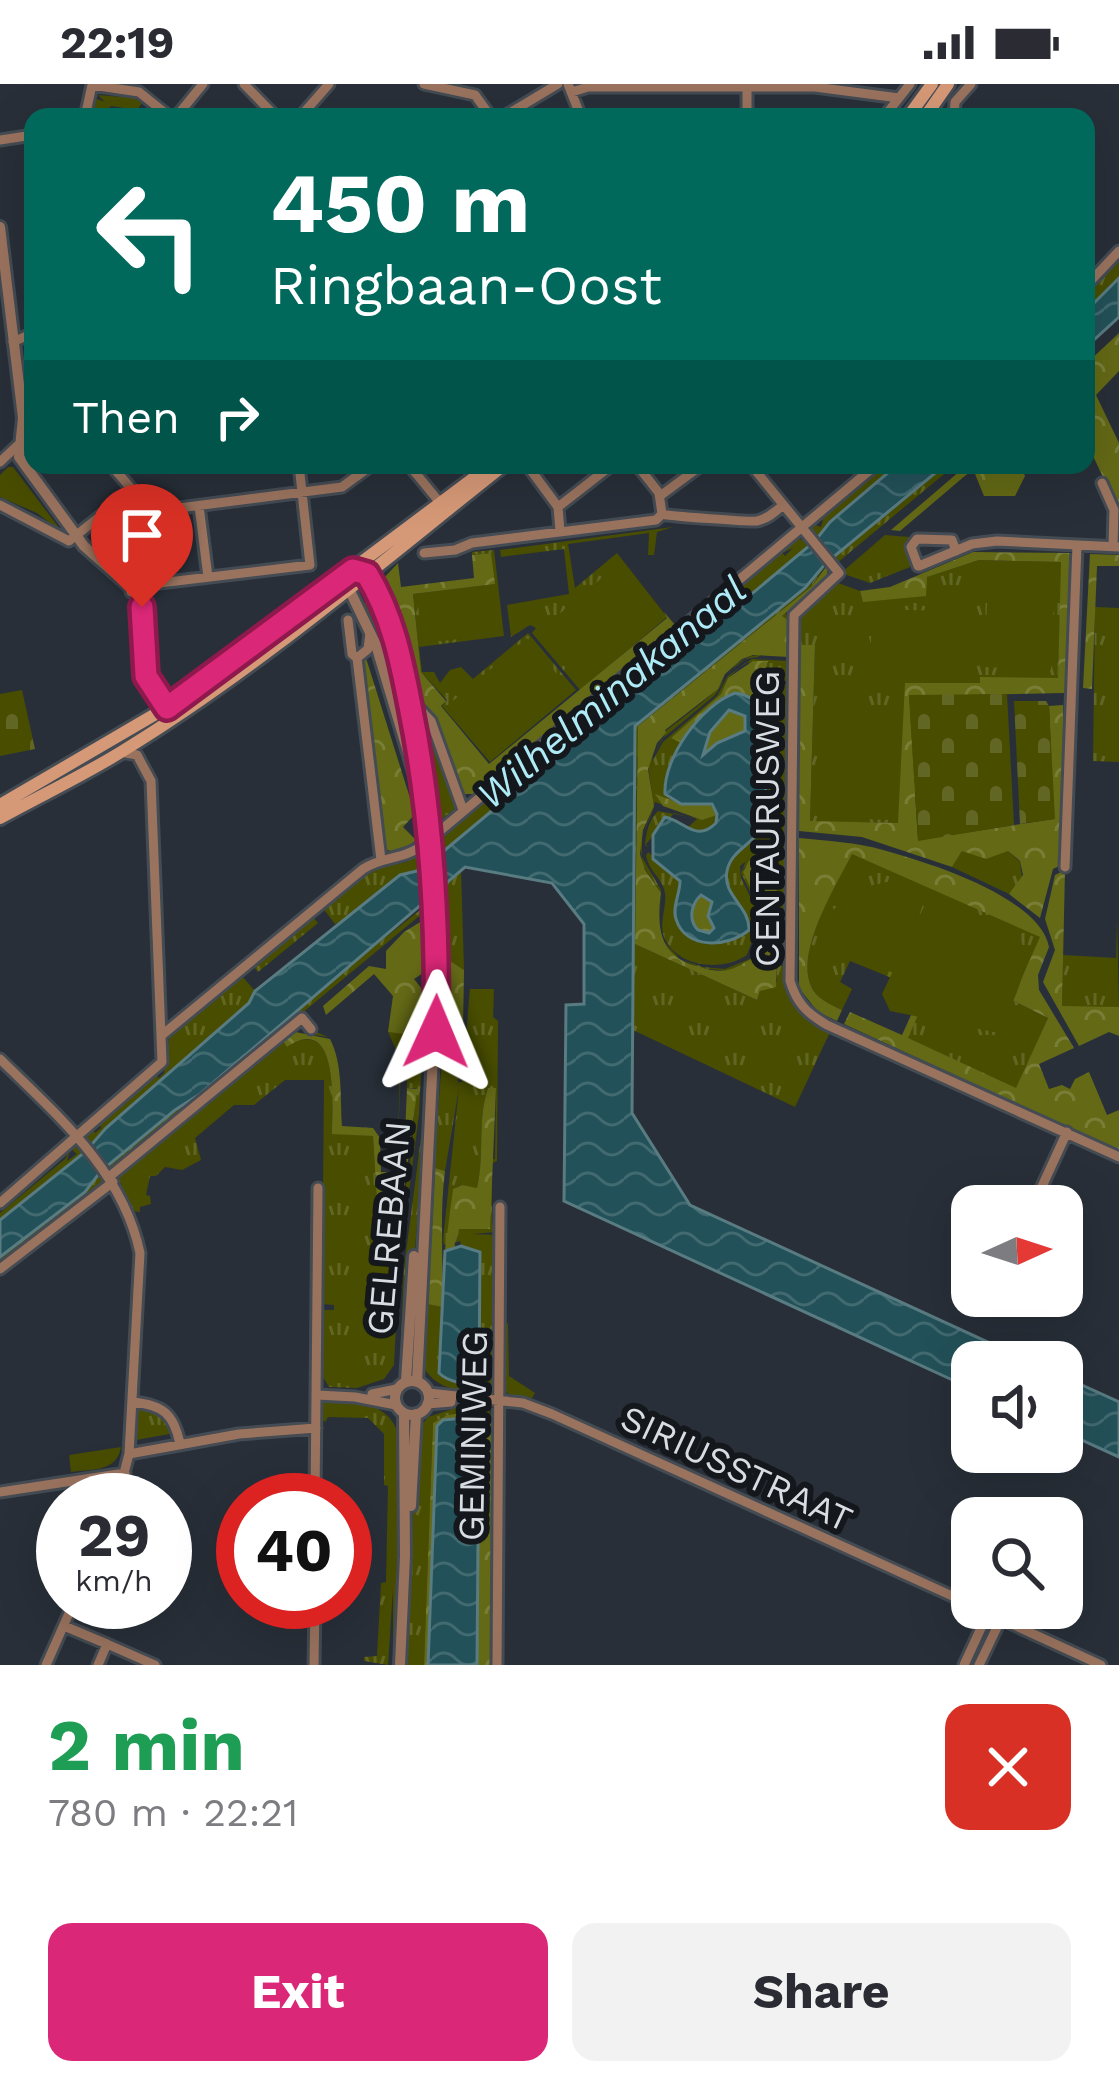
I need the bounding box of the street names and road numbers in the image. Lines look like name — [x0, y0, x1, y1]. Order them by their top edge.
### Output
street label: CENTAURUSWEG — [746, 671, 788, 967]
street label: GELREBAAN — [359, 1119, 419, 1337]
street label: GEMINIWEG — [450, 1330, 496, 1542]
street label: SIRIUSSTRAAT — [614, 1397, 859, 1541]

